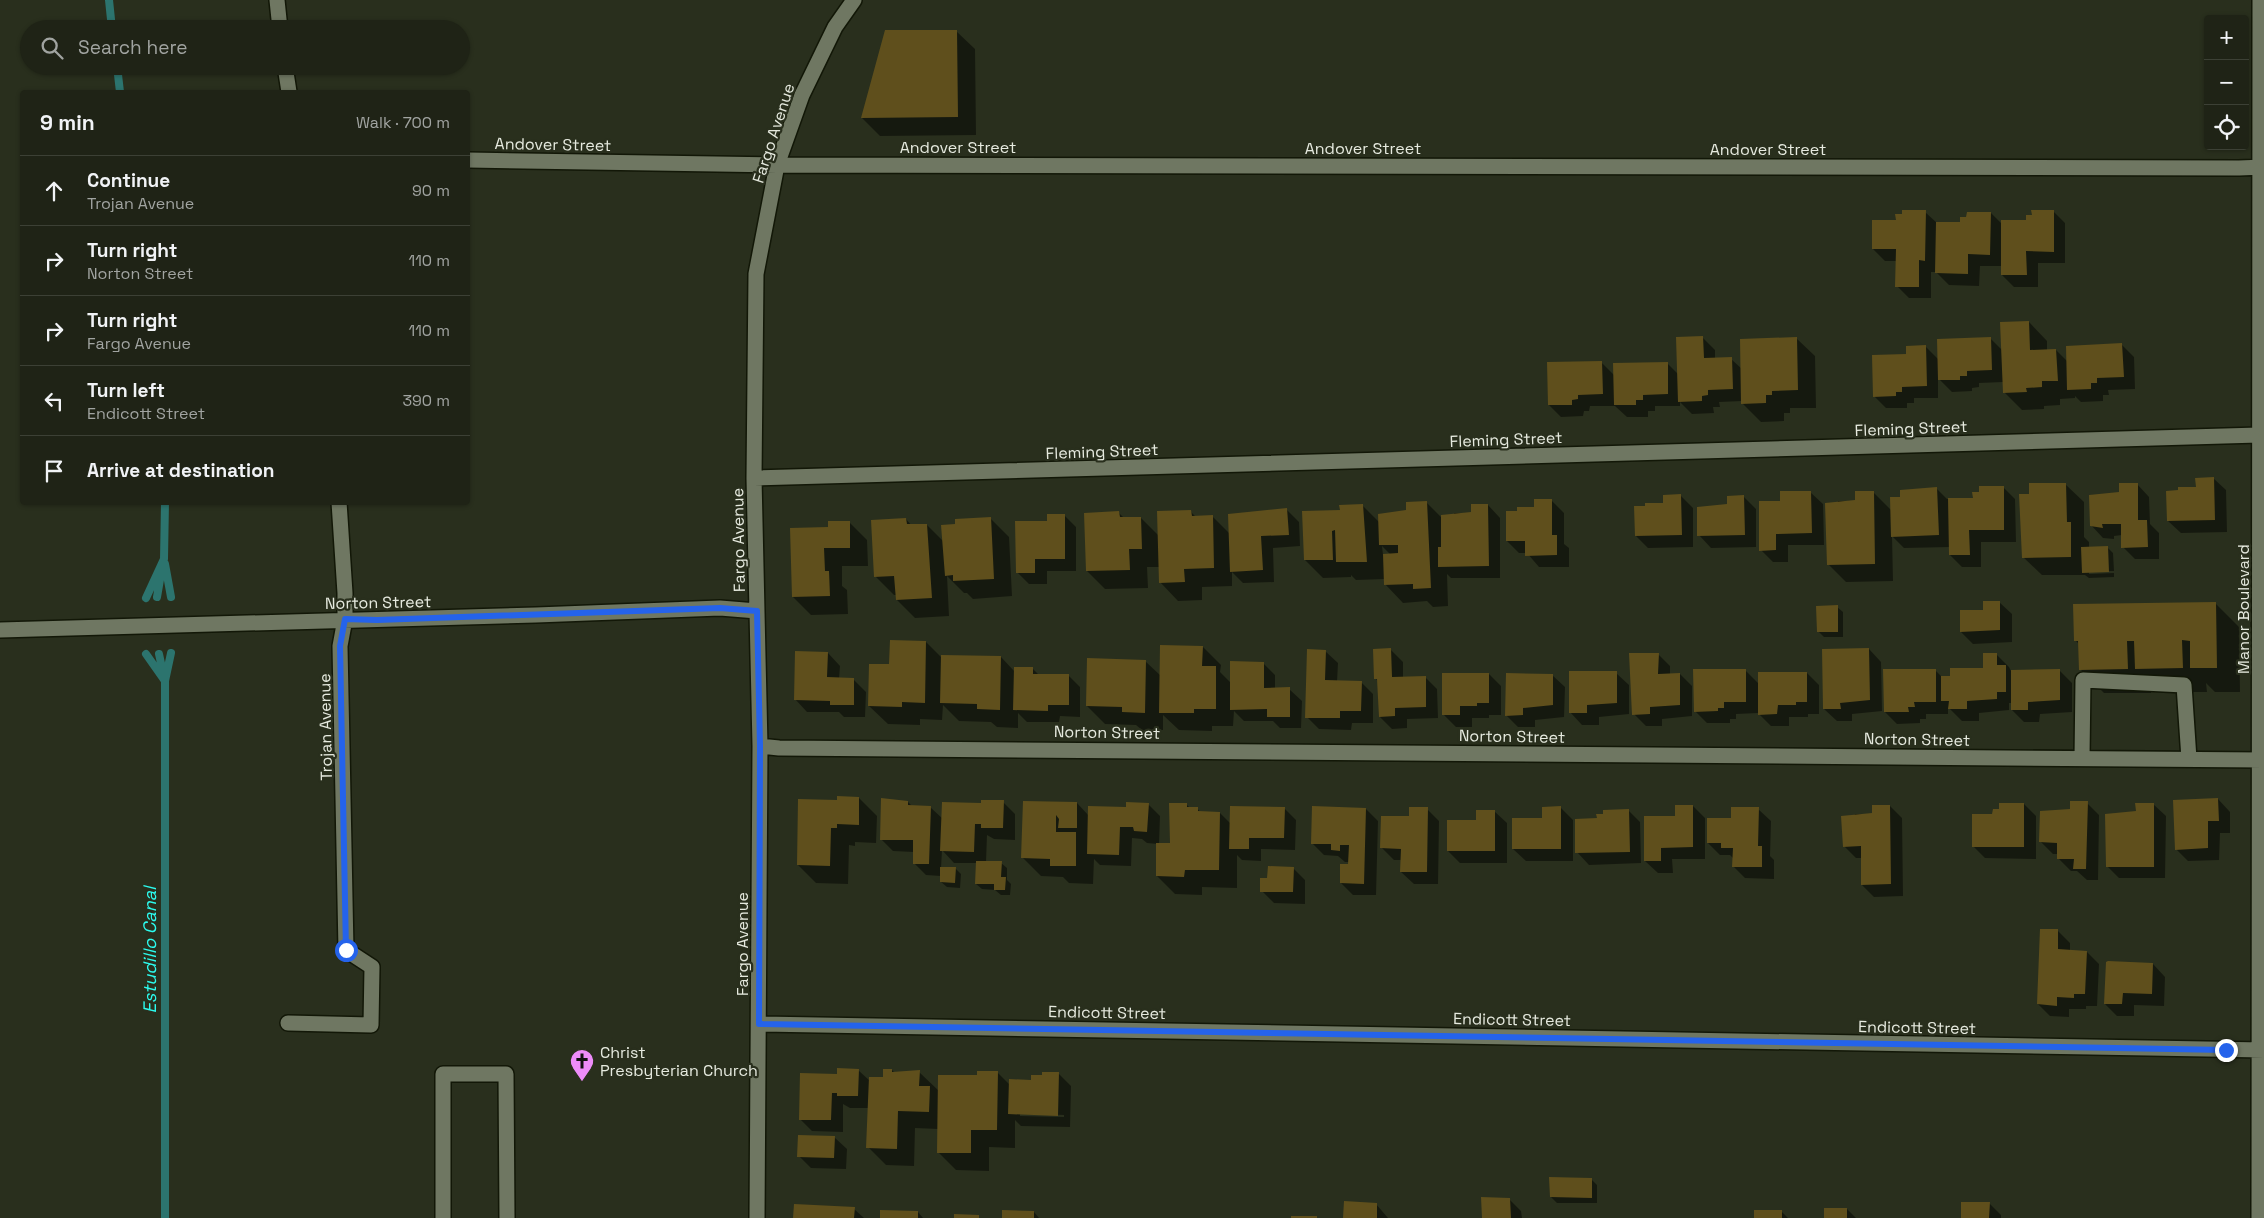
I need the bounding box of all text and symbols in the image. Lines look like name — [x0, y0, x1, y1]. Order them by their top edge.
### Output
map controls — [2204, 15, 2249, 150]
button: + — [2204, 15, 2249, 60]
search box — [20, 20, 470, 75]
icon: search — [38, 34, 66, 62]
text: Search here — [78, 35, 188, 60]
button: − — [2204, 60, 2249, 105]
street label: Fargo Avenue — [747, 80, 800, 186]
button: locate — [2204, 105, 2249, 150]
text: 9 min — [40, 109, 95, 136]
text: Walk · 700 m — [356, 112, 450, 133]
street label: Andover Street — [495, 133, 611, 156]
street label: Andover Street — [900, 137, 1016, 158]
street label: Andover Street — [1305, 138, 1421, 159]
street label: Andover Street — [1710, 139, 1826, 160]
text: Continue — [87, 168, 170, 193]
icon: ahead — [40, 177, 68, 205]
text: 90 m — [412, 180, 450, 201]
text: Trojan Avenue — [87, 193, 194, 214]
text: Turn right — [87, 238, 177, 263]
icon: right — [40, 247, 68, 275]
text: 110 m — [408, 250, 450, 271]
text: Norton Street — [87, 263, 193, 284]
text: Turn right — [87, 308, 177, 333]
icon: right — [40, 317, 68, 345]
text: 110 m — [408, 320, 450, 341]
text: Fargo Avenue — [87, 333, 191, 354]
text: Turn left — [87, 378, 165, 403]
icon: left — [40, 387, 68, 415]
text: 390 m — [402, 390, 450, 411]
text: Endicott Street — [87, 403, 205, 424]
street label: Fleming Street — [1854, 416, 1968, 441]
street label: Fleming Street — [1449, 427, 1563, 452]
street label: Fleming Street — [1045, 439, 1159, 464]
icon: arrive — [40, 457, 68, 485]
text: Arrive at destination — [87, 458, 275, 483]
street label: Fargo Avenue — [727, 488, 750, 592]
street label: Manor Boulevard — [2233, 544, 2254, 674]
street label: Norton Street — [325, 591, 431, 614]
street label: Trojan Avenue — [314, 673, 337, 781]
street label: Norton Street — [1054, 721, 1160, 744]
street label: Norton Street — [1459, 725, 1565, 748]
street label: Norton Street — [1864, 728, 1970, 751]
water label: Estudillo Canal — [138, 884, 161, 1013]
street label: Fargo Avenue — [732, 892, 753, 996]
route start — [335, 939, 358, 962]
street label: Endicott Street — [1048, 1001, 1166, 1024]
street label: Endicott Street — [1453, 1008, 1571, 1031]
street label: Endicott Street — [1858, 1016, 1976, 1039]
route end — [2215, 1039, 2238, 1062]
place label: Christ Presbyterian Church — [600, 1042, 758, 1081]
church icon: Christ Presbyterian Church — [569, 1048, 595, 1082]

